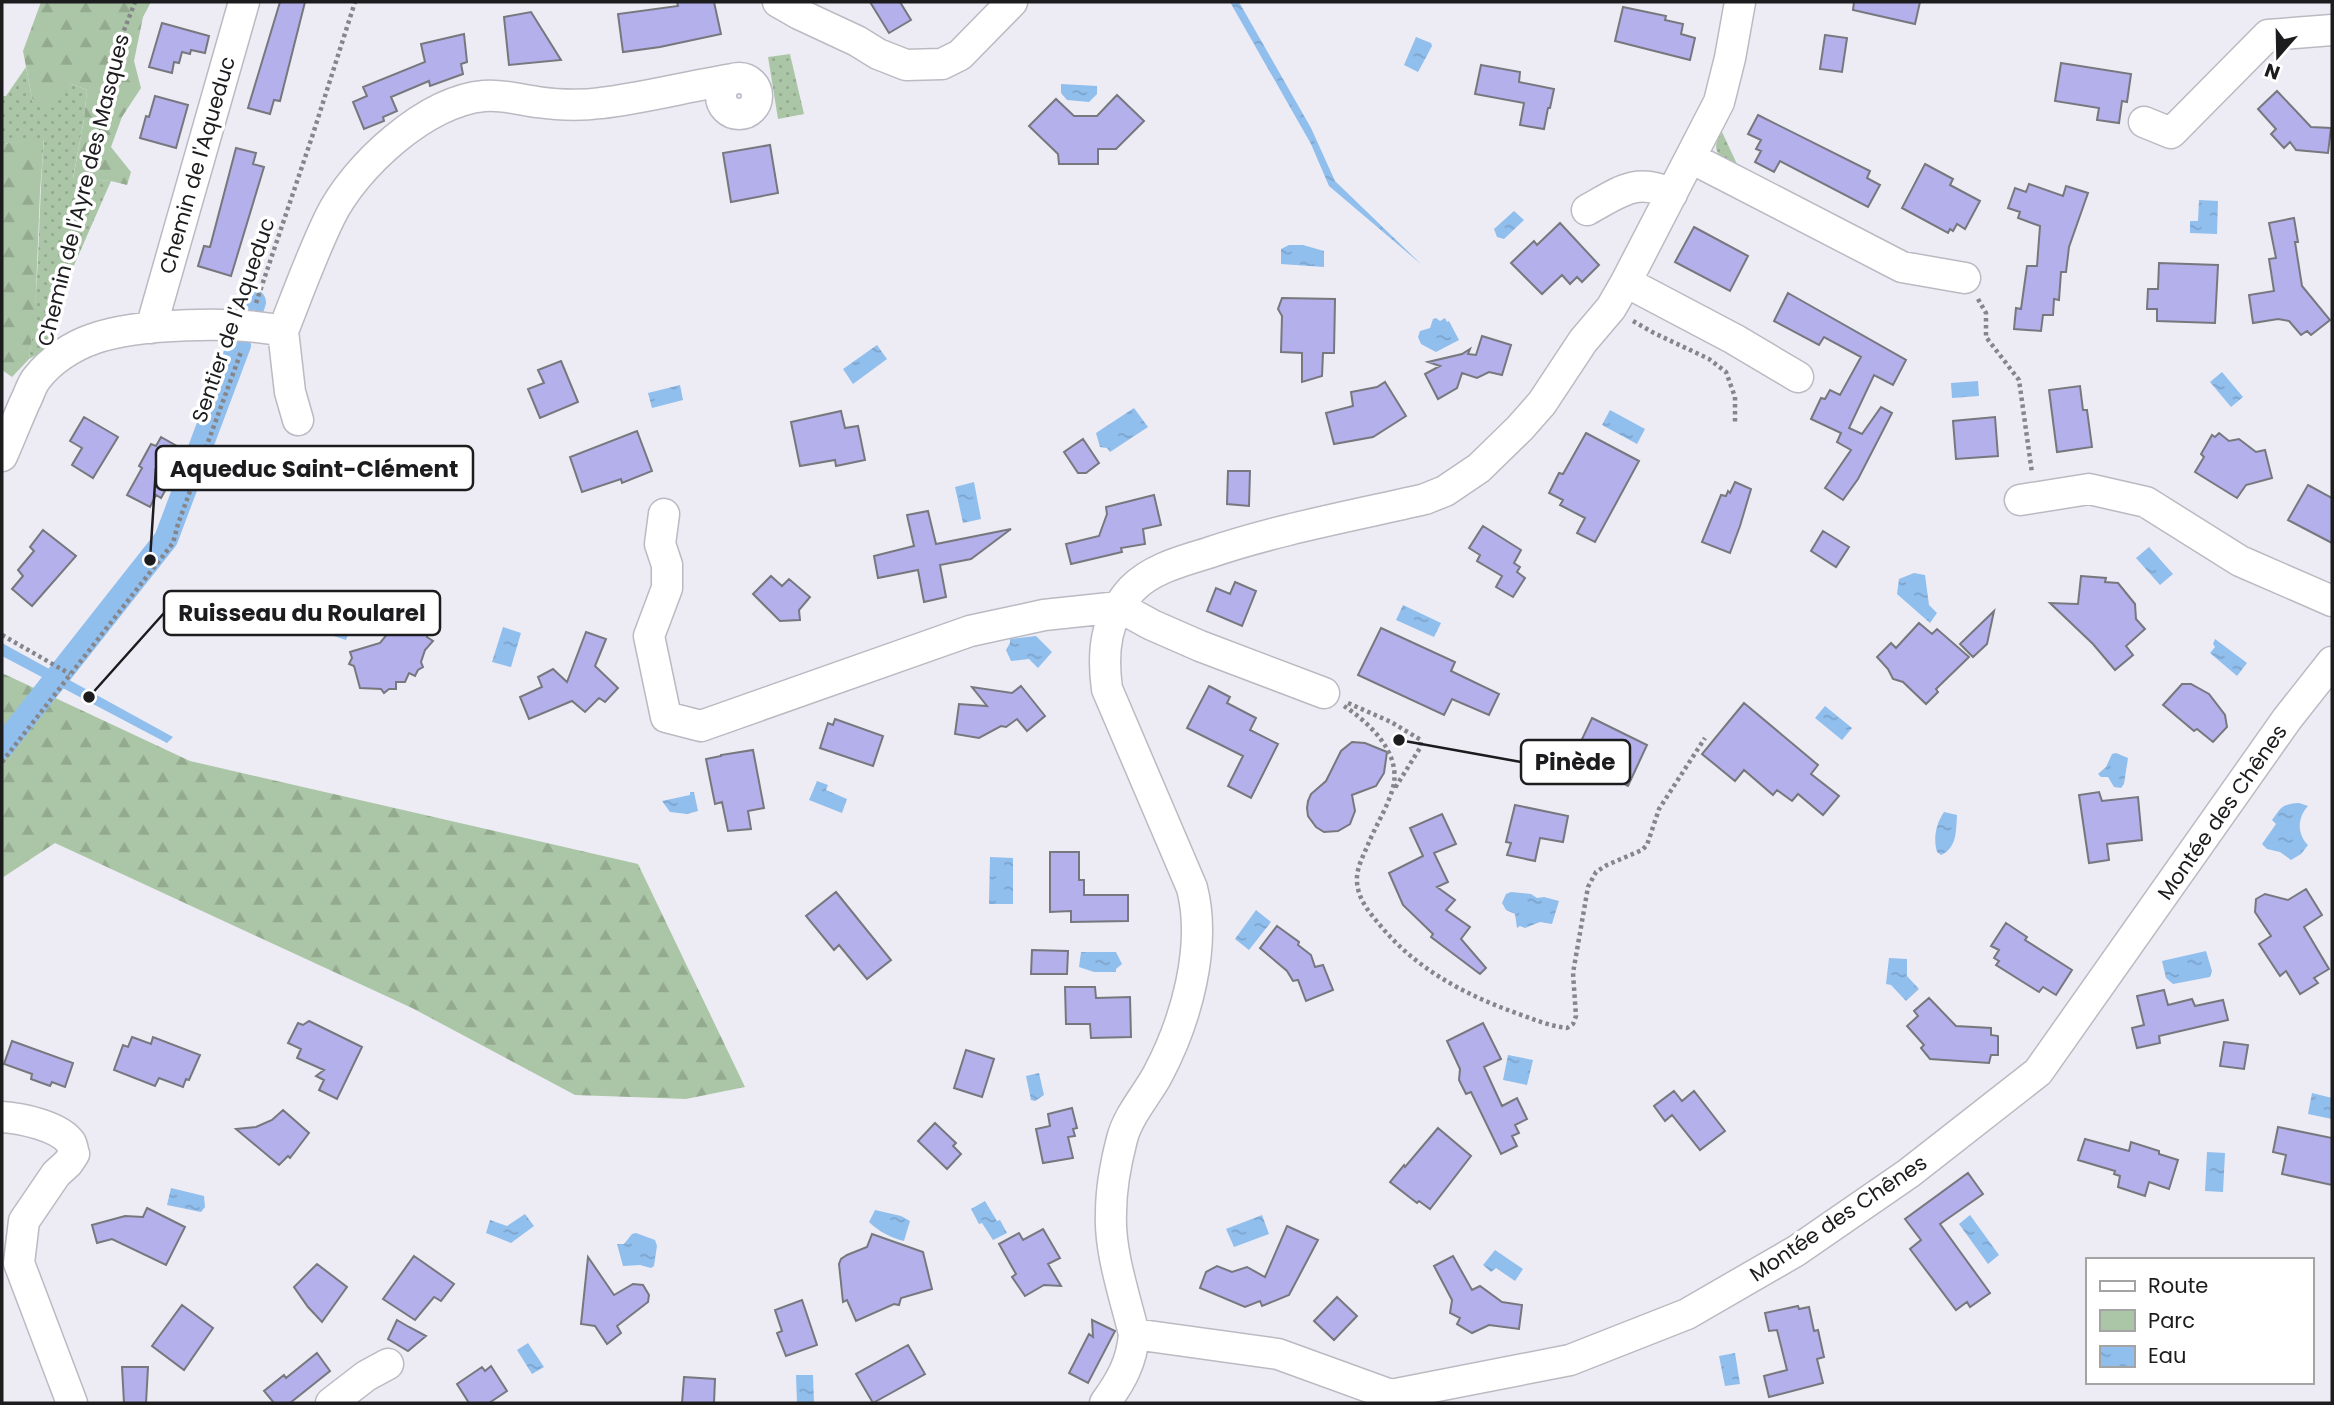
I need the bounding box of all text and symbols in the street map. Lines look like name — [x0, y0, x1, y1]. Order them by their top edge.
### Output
north arrow — [2243, 21, 2313, 91]
street label: Chemin de l'Ayre des Masques — [30, 31, 136, 349]
street label: Chemin de l'Aqueduc — [152, 53, 242, 277]
text: N — [2261, 56, 2284, 87]
street label: Sentier de l'Aqueduc — [184, 214, 282, 426]
callout: Aqueduc Saint-Clément — [156, 446, 473, 490]
text: Aqueduc Saint-Clément — [170, 453, 458, 485]
callout: Ruisseau du Roularel — [164, 591, 440, 635]
text: Ruisseau du Roularel — [178, 597, 426, 629]
street label: Montée des Chênes — [2150, 718, 2294, 906]
callout: Pinède — [1521, 740, 1630, 784]
text: Pinède — [1535, 746, 1615, 778]
street label: Montée des Chênes — [1744, 1148, 1932, 1288]
legend — [2086, 1258, 2313, 1384]
text: Route — [2148, 1271, 2208, 1300]
text: Parc — [2148, 1306, 2195, 1335]
text: Eau — [2148, 1341, 2186, 1370]

